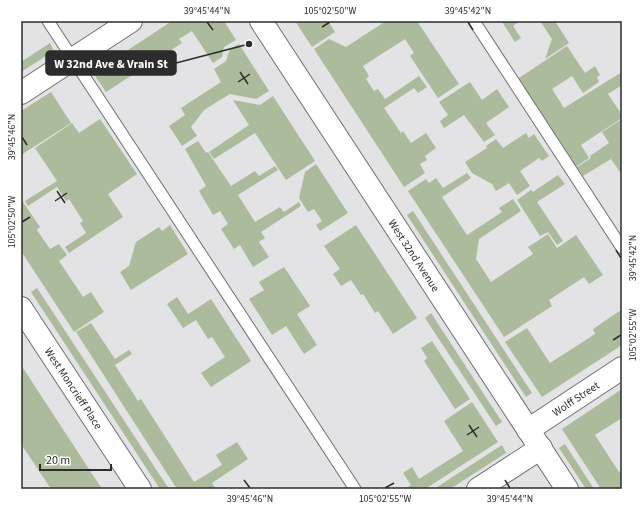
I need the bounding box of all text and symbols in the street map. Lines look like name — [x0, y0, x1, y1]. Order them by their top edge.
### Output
text: 39°45'44"N — [184, 4, 230, 18]
text: 105°02'50"W — [304, 4, 356, 18]
text: 39°45'42"N — [445, 4, 491, 18]
callout: W 32nd Ave & Vrain St — [46, 51, 176, 75]
text: W 32nd Ave & Vrain St — [54, 56, 168, 73]
text: 39°45'46"N — [5, 114, 19, 160]
text: 105°02'50"W — [5, 196, 19, 248]
street label: West 32nd Avenue — [385, 216, 443, 295]
text: 39°45'42"N — [626, 235, 640, 281]
text: 105°02'55"W — [626, 309, 640, 361]
street label: West Moncrieff Place — [41, 345, 106, 433]
street label: Wolff Street — [549, 378, 603, 420]
scale bar — [40, 446, 111, 472]
text: 20 m — [46, 452, 70, 469]
text: 39°45'46"N — [227, 492, 273, 506]
text: 105°02'55"W — [359, 492, 411, 506]
text: 39°45'44"N — [487, 492, 533, 506]

